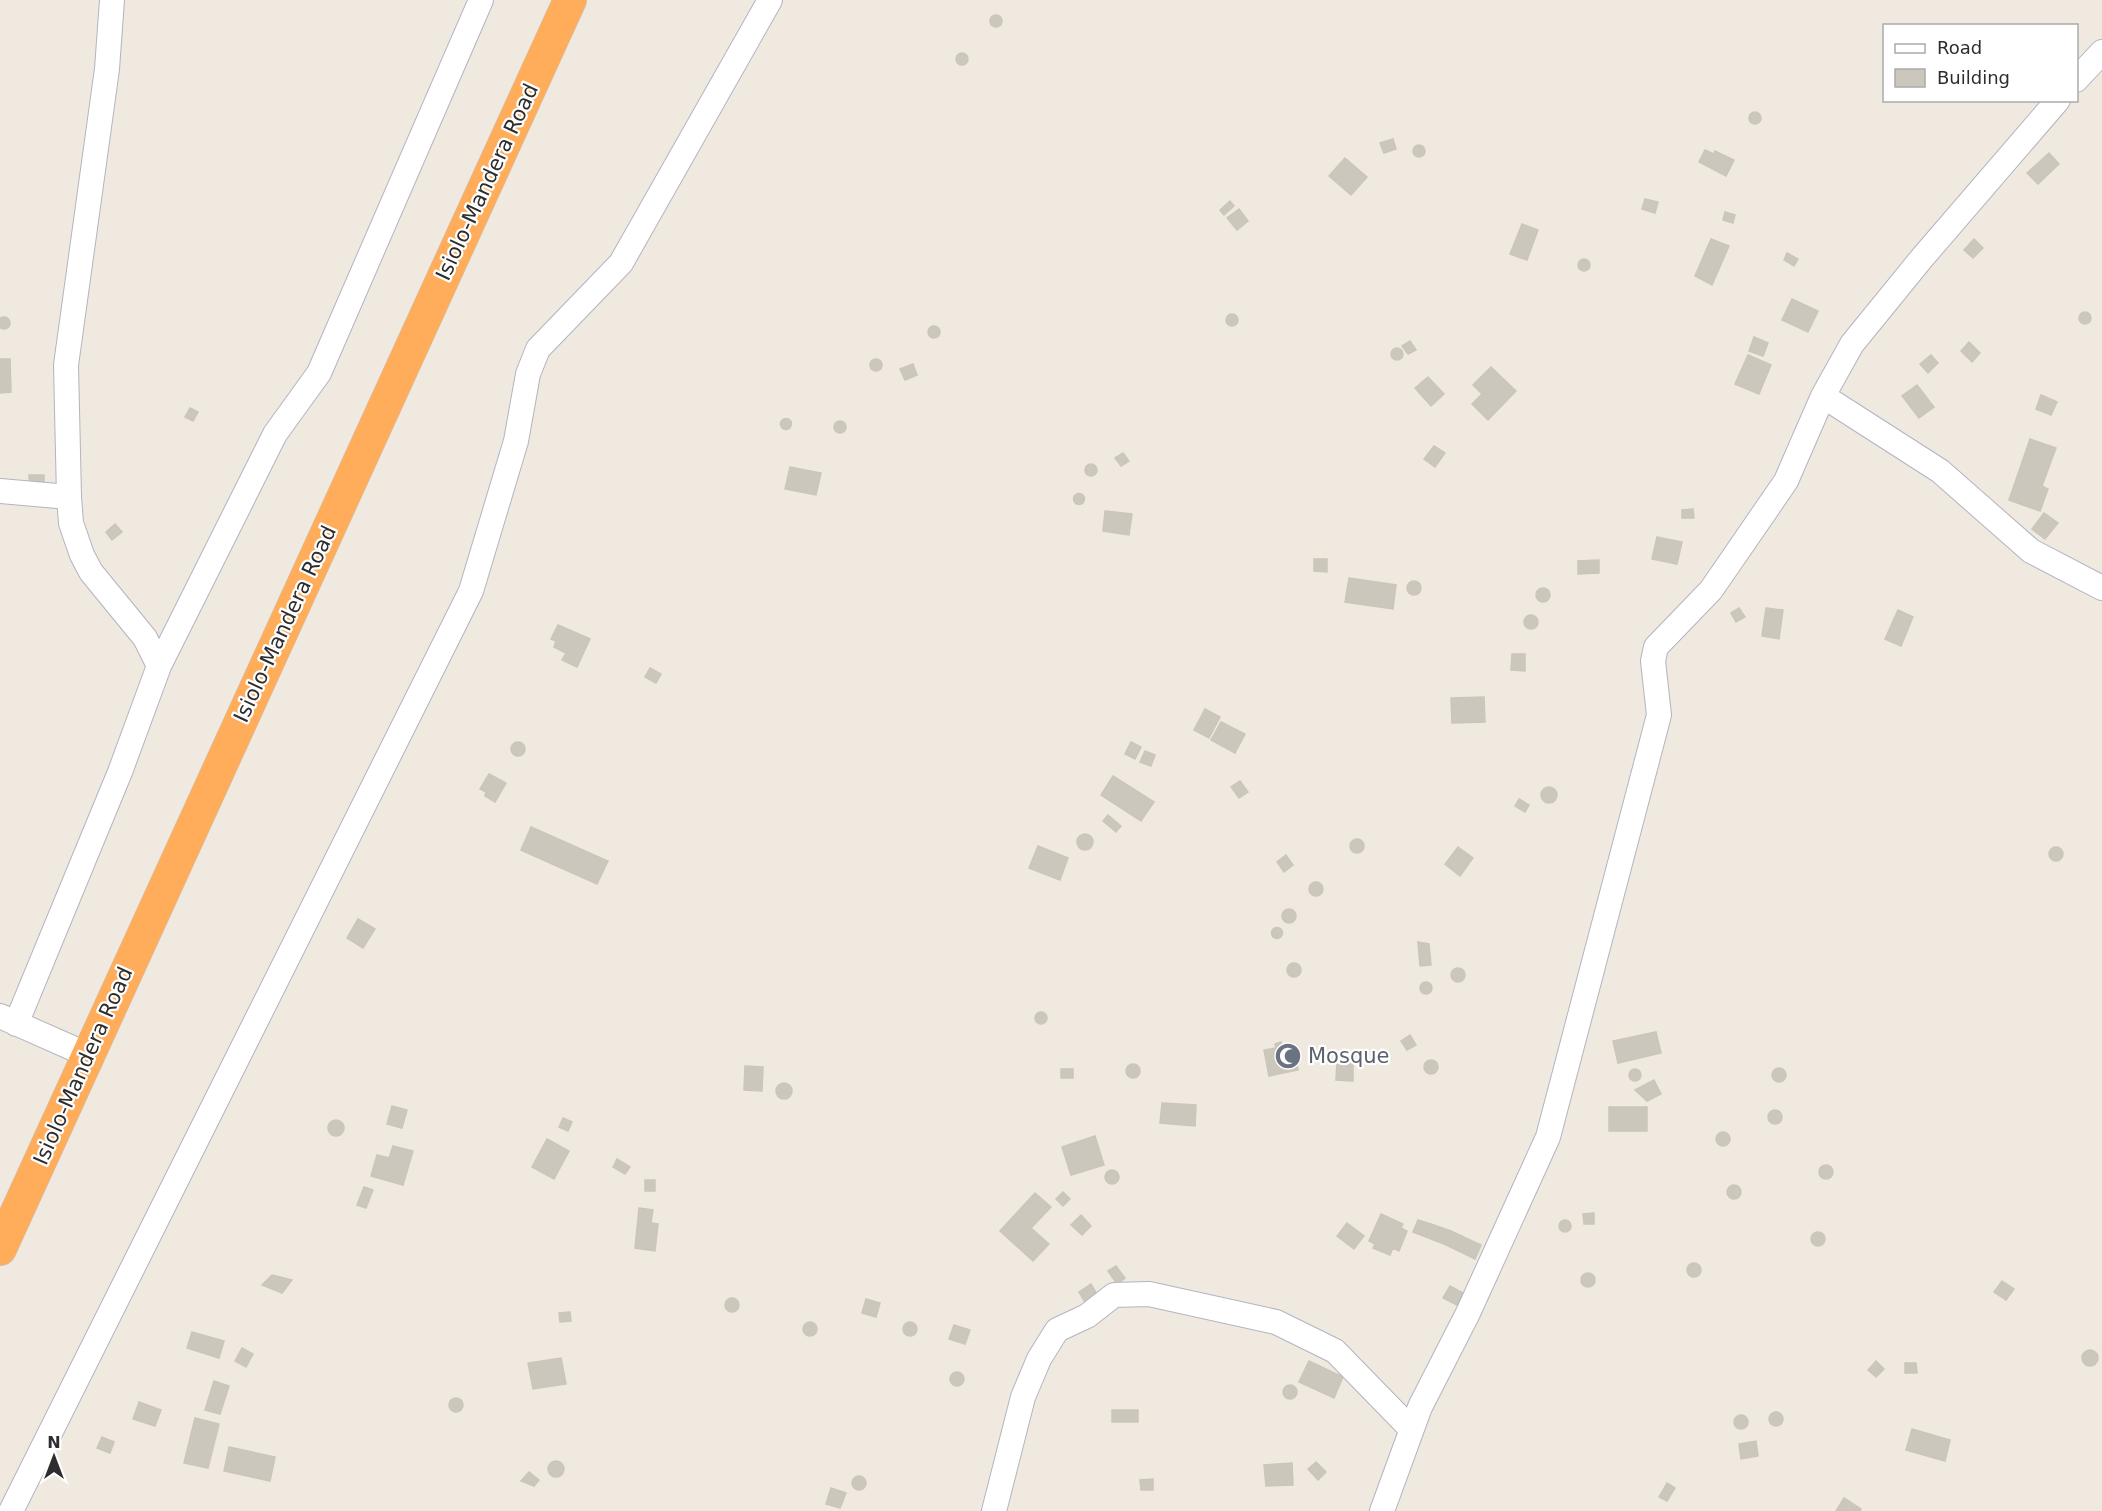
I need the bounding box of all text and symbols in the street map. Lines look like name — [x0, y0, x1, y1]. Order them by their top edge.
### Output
legend — [1883, 24, 2078, 102]
text: Road — [1937, 37, 1982, 58]
text: Building — [1937, 67, 2010, 88]
street label: Isiolo-Mandera Road — [431, 80, 543, 284]
street label: Isiolo-Mandera Road — [229, 522, 341, 726]
street label: Isiolo-Mandera Road — [29, 963, 137, 1169]
mosque icon: Mosque — [1273, 1041, 1303, 1071]
place label: Mosque — [1308, 1044, 1389, 1068]
north arrow — [24, 1427, 84, 1487]
text: N — [47, 1433, 61, 1452]

